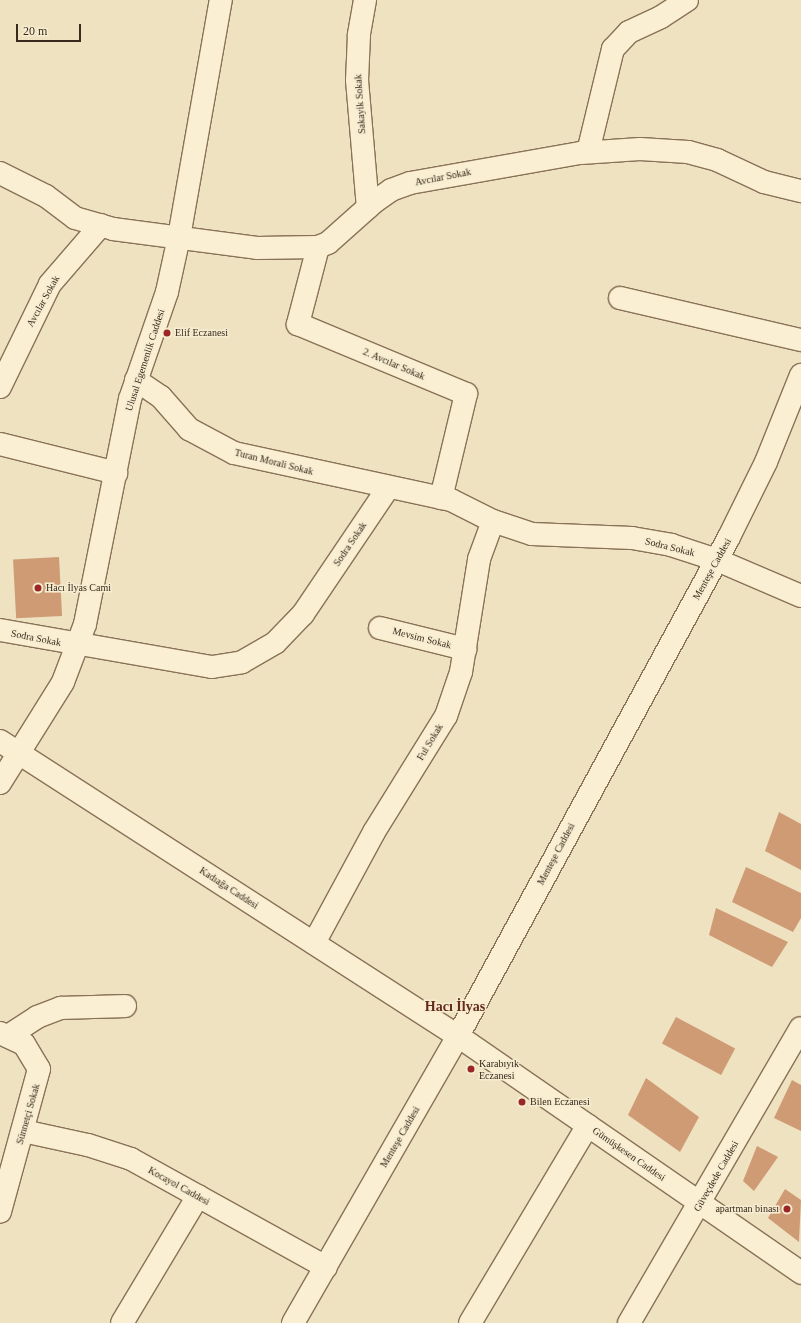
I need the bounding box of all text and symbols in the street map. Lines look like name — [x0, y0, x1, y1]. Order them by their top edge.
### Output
scale bar — [18, 16, 83, 42]
text: 20 m — [23, 24, 47, 38]
street label: Sakayik Sokak — [352, 74, 368, 134]
street label: Avcılar Sokak — [414, 166, 472, 188]
street label: Avcılar Sokak — [24, 273, 62, 329]
street label: Ulusal Egemenlik Caddesi — [123, 307, 167, 413]
place label: Elif Eczanesi — [175, 327, 228, 339]
marker: Elif Eczanesi — [162, 328, 172, 338]
street label: 2. Avcılar Sokak — [361, 345, 427, 383]
street label: Turan Morali Sokak — [233, 446, 315, 478]
street label: Sodra Sokak — [331, 520, 369, 568]
street label: Sodra Sokak — [644, 535, 696, 559]
street label: Menteşe Caddesi — [690, 536, 734, 602]
place label: Hacı İlyas Cami — [46, 582, 111, 594]
marker: Hacı İlyas Cami — [33, 583, 43, 593]
street label: Mevsim Sokak — [391, 625, 453, 651]
street label: Sodra Sokak — [10, 627, 62, 649]
street label: Ful Sokak — [414, 721, 446, 763]
street label: Menteşe Caddesi — [535, 821, 577, 887]
street label: Kadıağa Caddesi — [197, 864, 261, 912]
district label: Hacı İlyas — [425, 999, 485, 1015]
place label: Karabıyık Eczanesi — [479, 1057, 519, 1080]
marker: Karabıyık Eczanesi — [466, 1064, 476, 1074]
street label: Sünnetçi Sokak — [14, 1082, 42, 1146]
place label: Bilen Eczanesi — [530, 1096, 590, 1108]
marker: Bilen Eczanesi — [517, 1097, 527, 1107]
street label: Menteşe Caddesi — [378, 1104, 422, 1170]
street label: Gümüşkesen Caddesi — [590, 1124, 668, 1184]
street label: Güveçdede Caddesi — [691, 1138, 741, 1214]
street label: Kocayol Caddesi — [146, 1164, 212, 1208]
place label: apartman binası — [715, 1203, 779, 1215]
marker: apartman binası — [782, 1204, 792, 1214]

